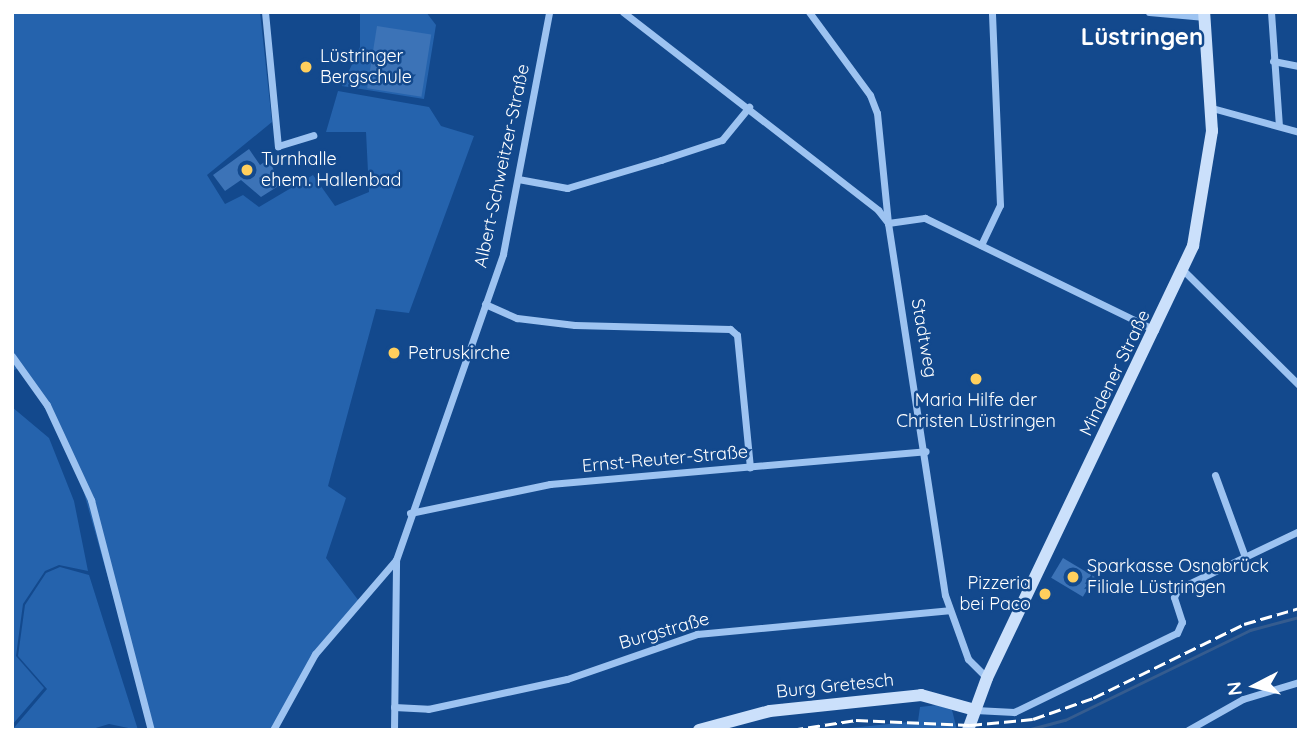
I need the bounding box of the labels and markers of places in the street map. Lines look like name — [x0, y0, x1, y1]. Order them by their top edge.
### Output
place label: Lüstringer Bergschule — [320, 46, 412, 88]
marker: Lüstringer Bergschule — [298, 59, 314, 75]
place label: Turnhalle ehem. Hallenbad — [261, 149, 401, 192]
marker: Turnhalle ehem. Hallenbad — [239, 162, 255, 178]
place label: Petruskirche — [408, 342, 510, 364]
marker: Petruskirche — [386, 345, 402, 361]
marker: Maria Hilfe der Christen Lüstringen — [968, 371, 984, 387]
place label: Maria Hilfe der Christen Lüstringen — [896, 390, 1056, 432]
place label: Sparkasse Osnabrück Filiale Lüstringen — [1087, 556, 1269, 598]
marker: Sparkasse Osnabrück Filiale Lüstringen — [1065, 569, 1081, 585]
place label: Pizzeria bei Paco — [959, 573, 1031, 616]
marker: Pizzeria bei Paco — [1037, 586, 1053, 602]

